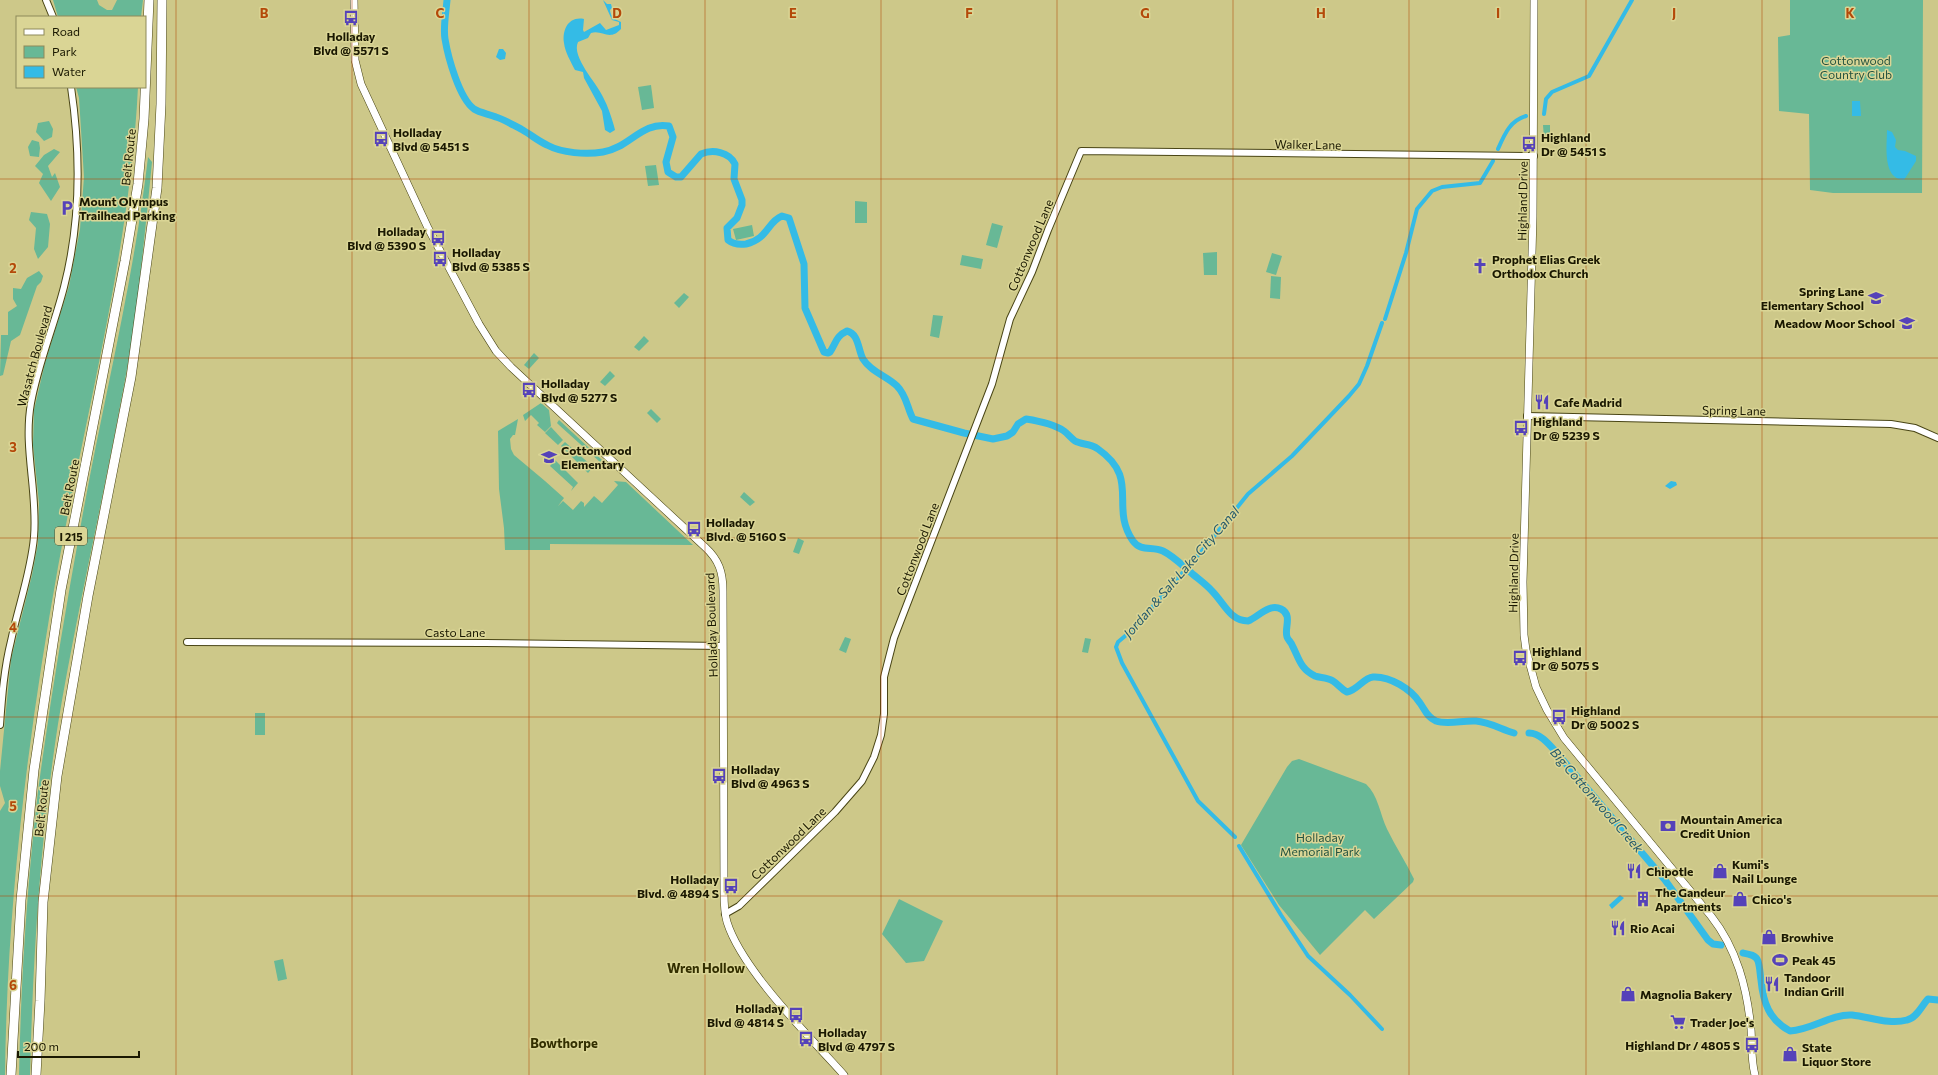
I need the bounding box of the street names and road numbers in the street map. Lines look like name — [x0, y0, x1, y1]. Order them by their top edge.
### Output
street label: Belt Route — [118, 128, 138, 186]
street label: Walker Lane — [1274, 136, 1342, 152]
street label: Highland Drive — [1514, 161, 1530, 241]
street label: Cottonwood Lane — [1004, 197, 1056, 293]
street label: Wasatch Boulevard — [14, 304, 54, 408]
street label: Spring Lane — [1702, 402, 1766, 418]
street label: Belt Route — [57, 458, 81, 516]
street label: Cottonwood Lane — [893, 501, 941, 597]
road number: I 215 — [55, 527, 87, 545]
street label: Highland Drive — [1505, 533, 1521, 613]
street label: Holladay Boulevard — [702, 572, 720, 678]
street label: Casto Lane — [425, 625, 485, 639]
street label: Belt Route — [31, 779, 51, 837]
street label: Cottonwood Lane — [748, 804, 828, 882]

